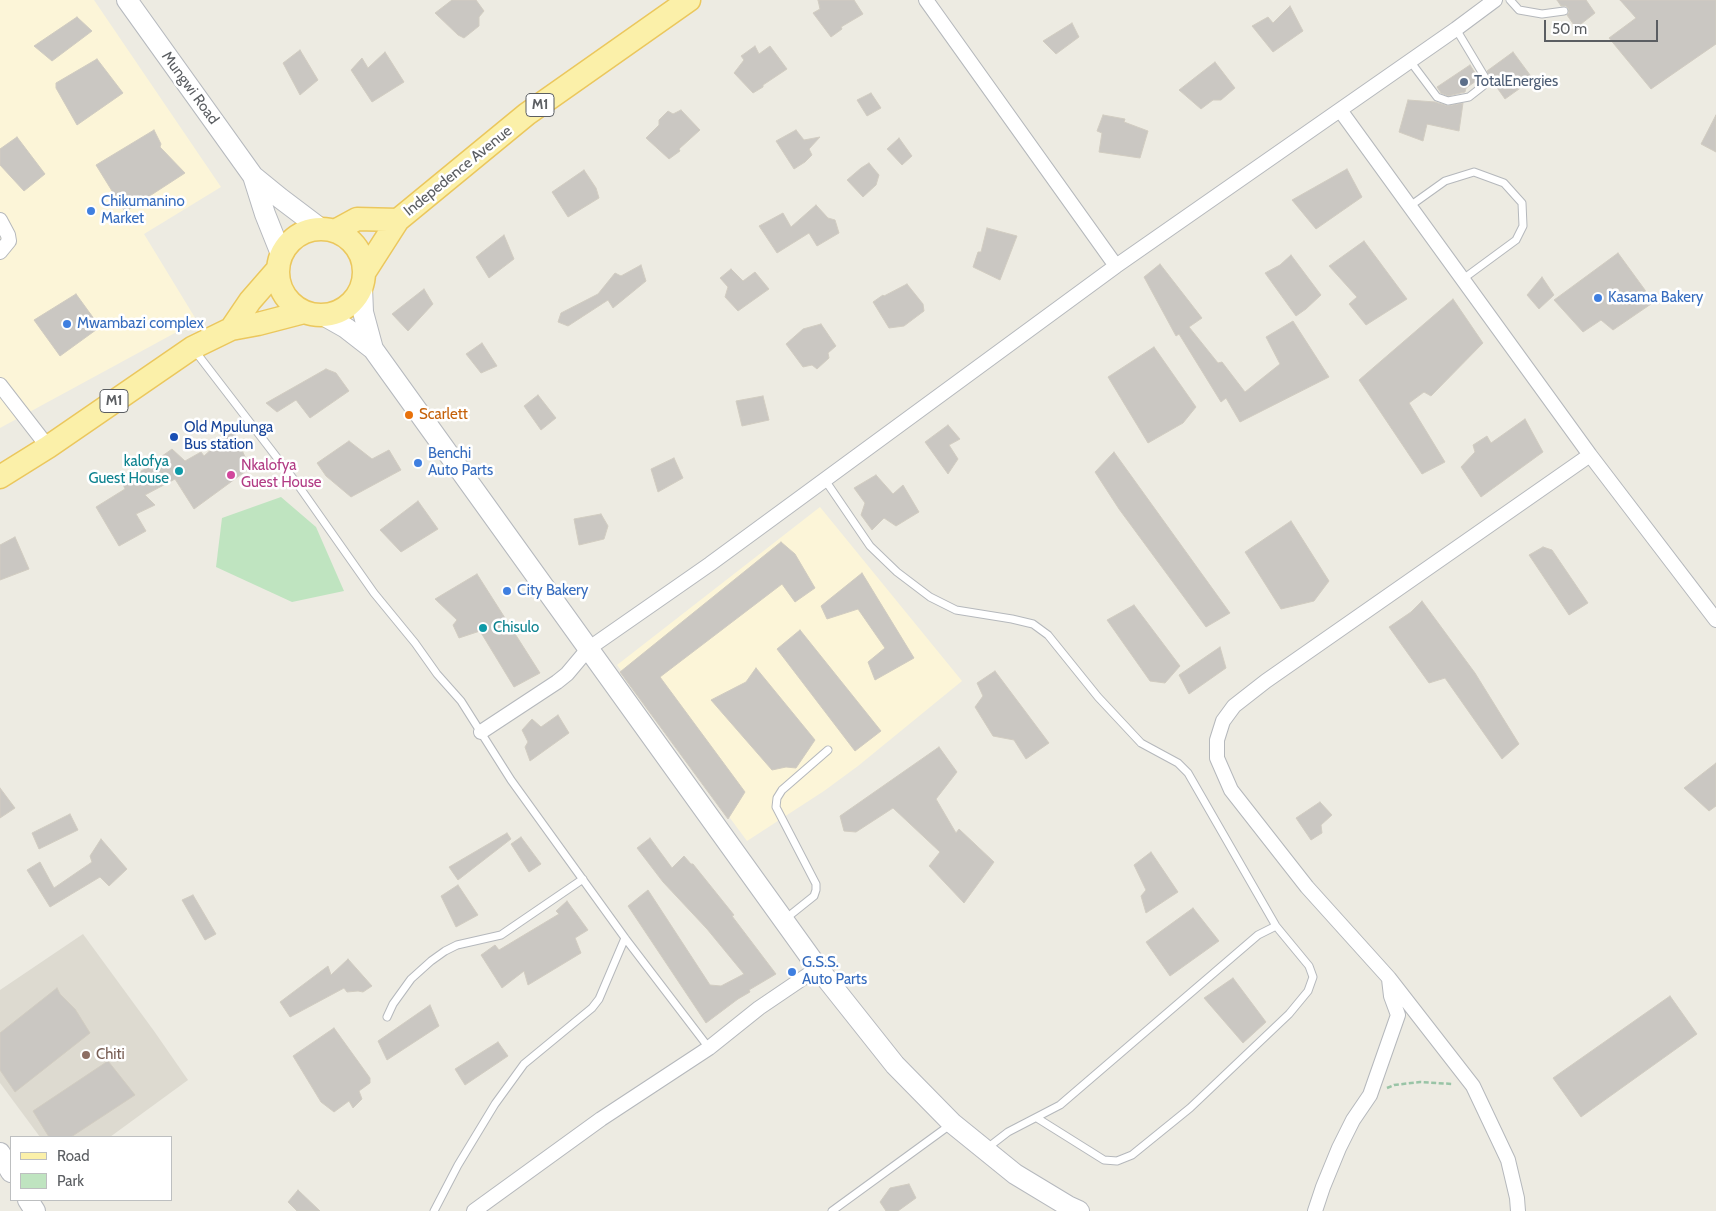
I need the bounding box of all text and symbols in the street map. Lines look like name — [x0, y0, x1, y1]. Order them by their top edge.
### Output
scale bar — [1546, 10, 1660, 42]
text: 50 m — [1552, 20, 1587, 38]
street label: Mungwi Road — [158, 48, 222, 128]
place label: TotalEnergies — [1474, 73, 1558, 91]
marker: TotalEnergies — [1458, 76, 1470, 88]
road number: M1 — [526, 94, 554, 116]
street label: Indepedence Avenue — [400, 122, 516, 220]
place label: Chikumanino Market — [101, 193, 185, 228]
marker: Chikumanino Market — [85, 205, 97, 217]
place label: Kasama Bakery — [1608, 289, 1703, 307]
marker: Kasama Bakery — [1592, 292, 1604, 304]
place label: Mwambazi complex — [77, 315, 204, 333]
marker: Mwambazi complex — [61, 318, 73, 330]
road number: M1 — [100, 390, 128, 412]
place label: Scarlett — [419, 406, 468, 424]
marker: Scarlett — [403, 409, 415, 421]
place label: Old Mpulunga Bus station — [184, 419, 273, 454]
marker: Old Mpulunga Bus station — [168, 431, 180, 443]
place label: Benchi Auto Parts — [428, 445, 493, 480]
place label: kalofya Guest House — [88, 453, 169, 488]
place label: Nkalofya Guest House — [241, 457, 322, 492]
marker: Benchi Auto Parts — [412, 457, 424, 469]
marker: kalofya Guest House — [173, 465, 185, 477]
marker: Nkalofya Guest House — [225, 469, 237, 481]
place label: City Bakery — [517, 582, 588, 600]
marker: City Bakery — [501, 585, 513, 597]
place label: Chisulo — [493, 619, 539, 637]
marker: Chisulo — [477, 622, 489, 634]
place label: G.S.S. Auto Parts — [802, 954, 867, 989]
marker: G.S.S. Auto Parts — [786, 966, 798, 978]
place label: Chiti — [96, 1046, 125, 1064]
marker: Chiti — [80, 1049, 92, 1061]
legend — [10, 1136, 172, 1201]
text: Road — [57, 1147, 90, 1165]
text: Park — [57, 1172, 84, 1190]

